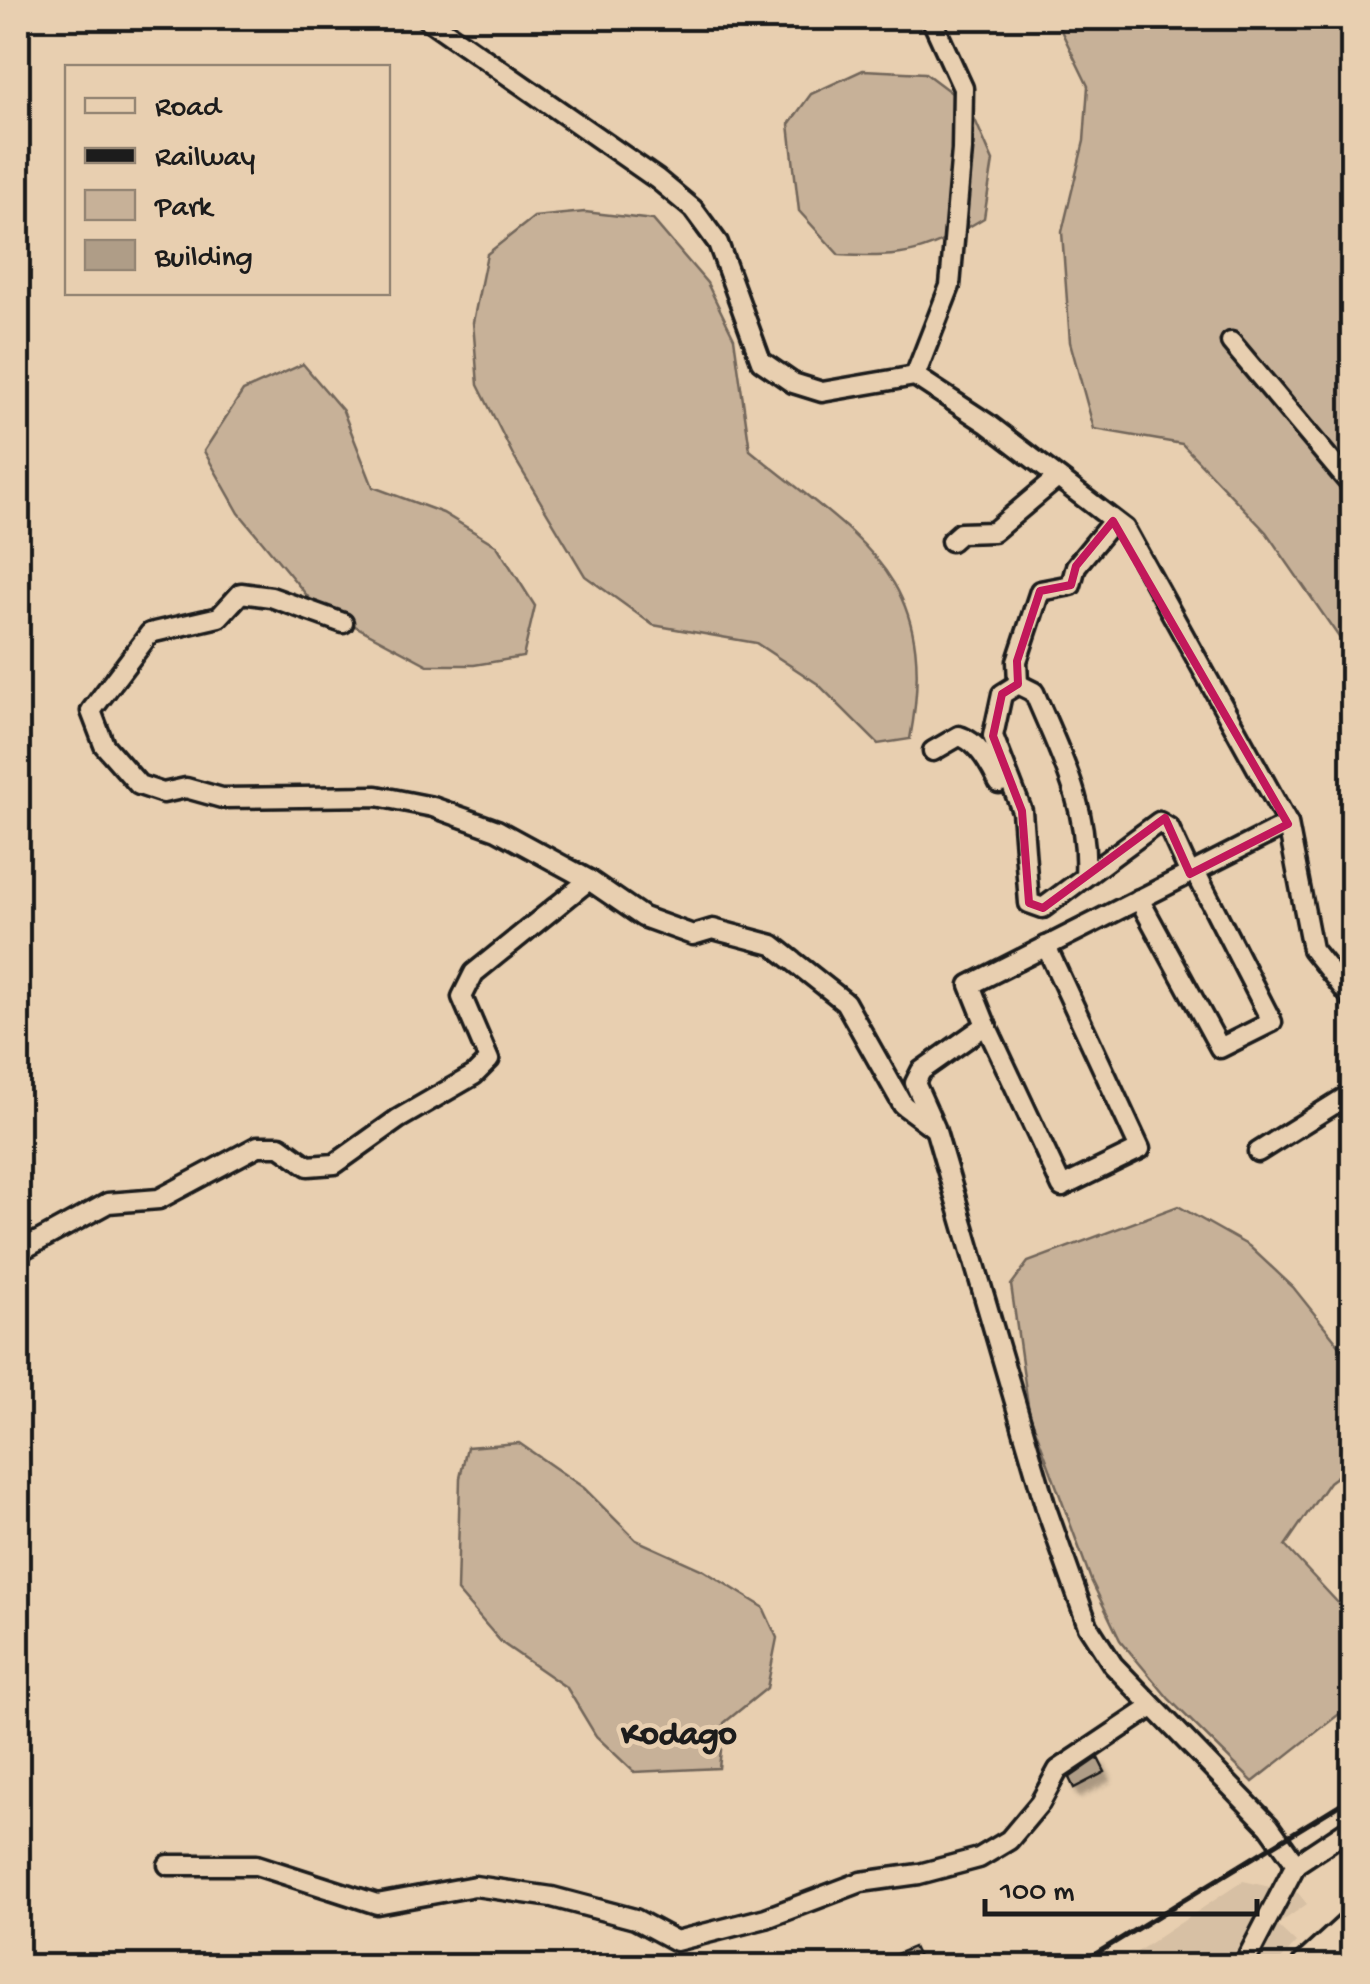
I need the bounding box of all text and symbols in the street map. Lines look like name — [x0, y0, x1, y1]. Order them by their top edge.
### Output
legend — [65, 65, 390, 295]
text: Road — [155, 92, 223, 127]
text: Railway — [155, 142, 255, 177]
text: Park — [154, 192, 215, 227]
text: Building — [154, 242, 253, 277]
district label: Kodago — [620, 1716, 737, 1757]
scale bar — [985, 1854, 1258, 1916]
text: 100 m — [999, 1876, 1075, 1911]

